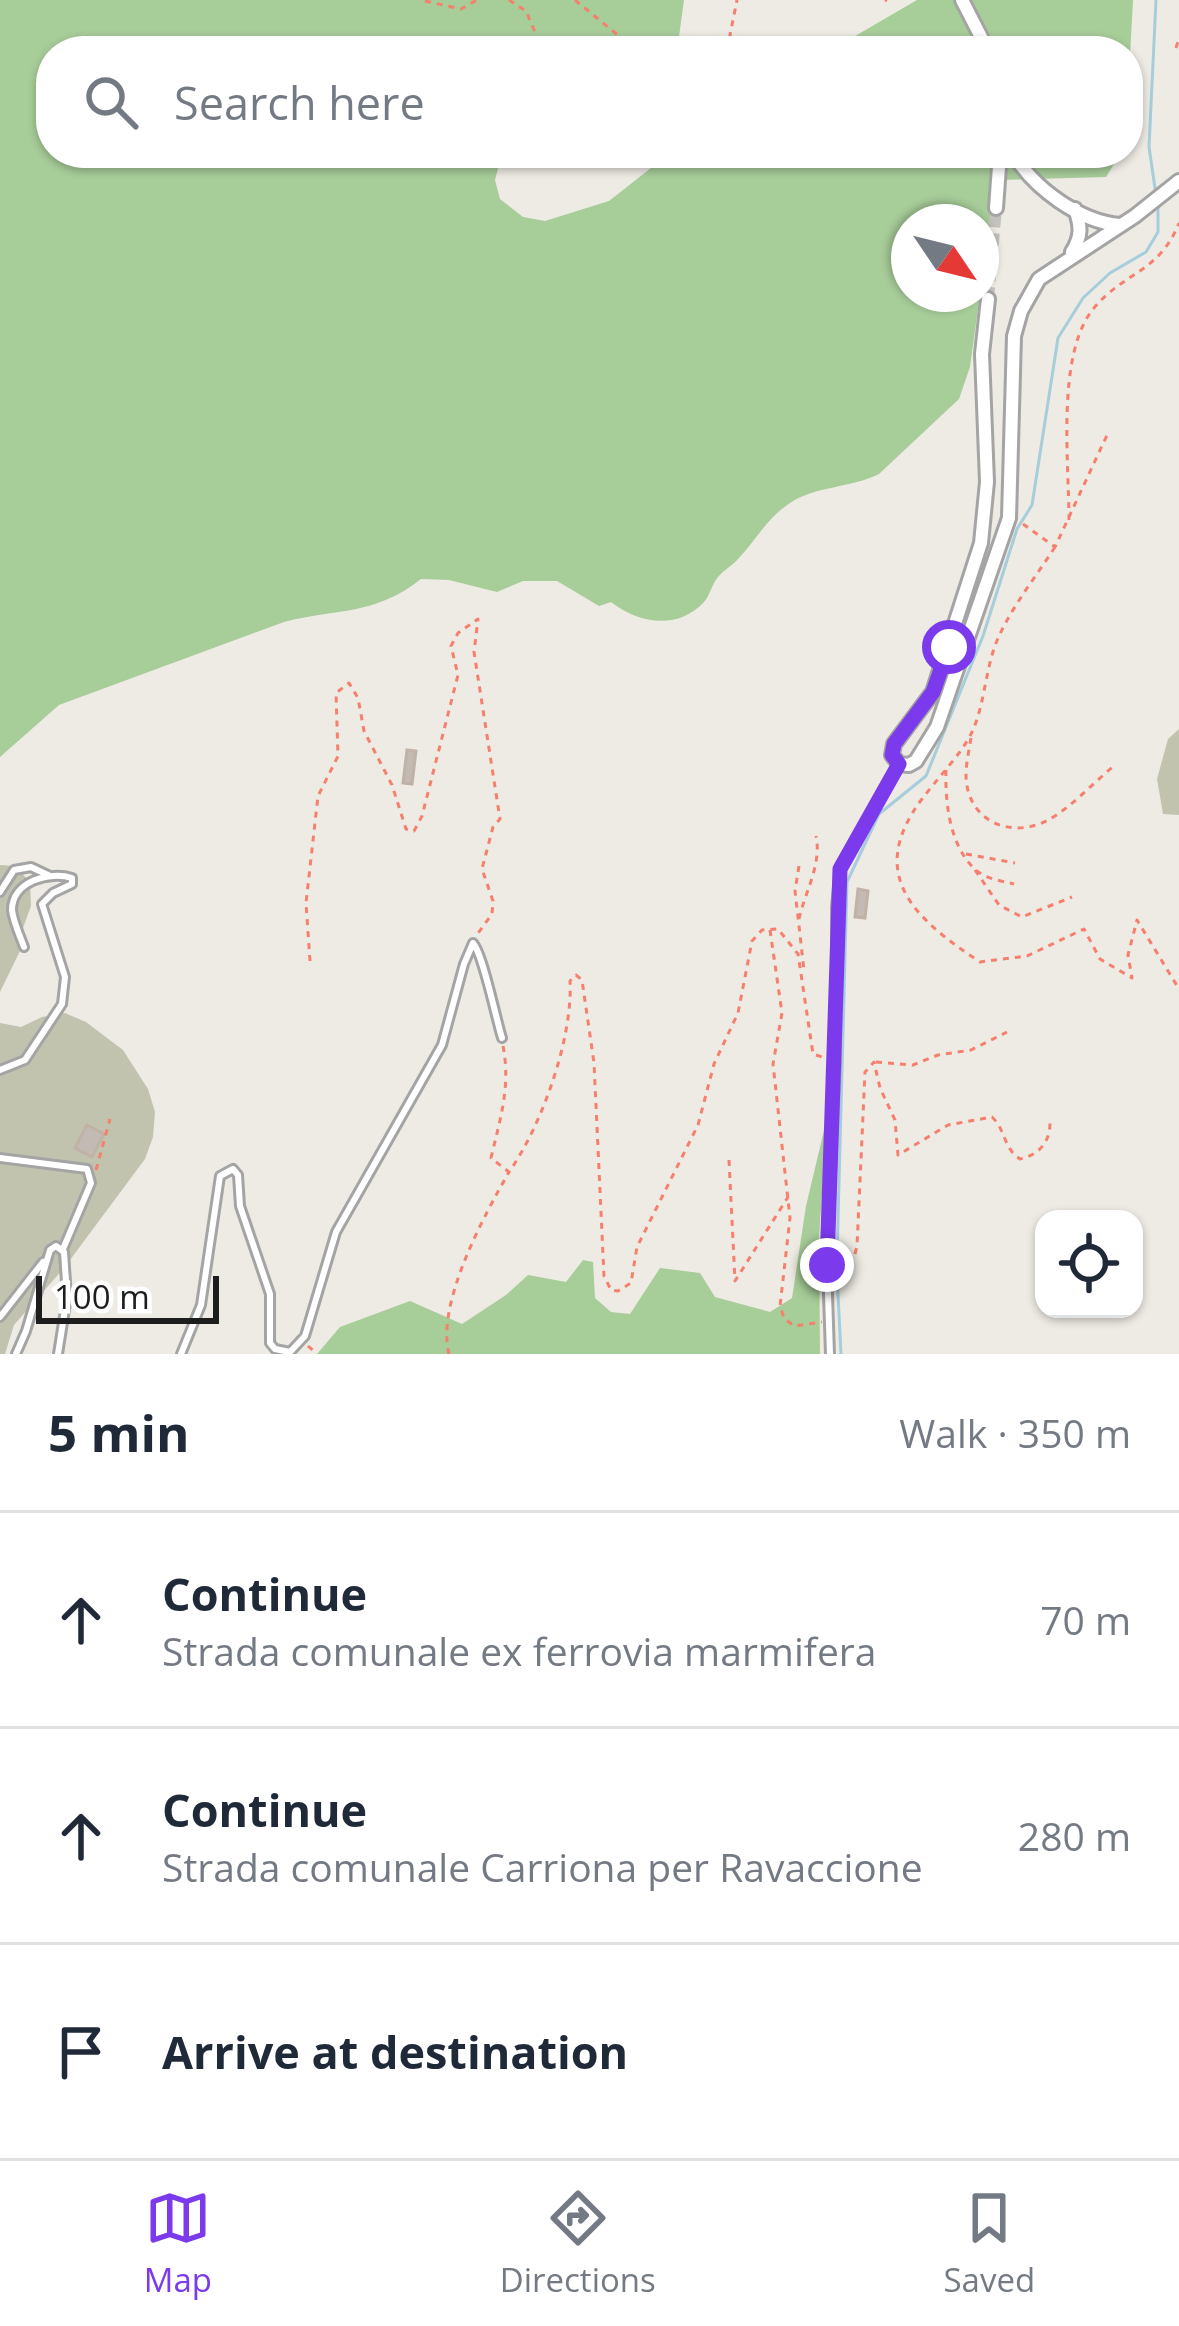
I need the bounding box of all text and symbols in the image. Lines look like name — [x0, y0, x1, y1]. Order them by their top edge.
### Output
search box — [36, 36, 1143, 168]
icon: search — [78, 69, 144, 135]
text: Search here — [174, 72, 425, 133]
north arrow — [891, 204, 999, 312]
route start — [922, 620, 976, 674]
map controls — [1035, 1210, 1143, 1318]
button: locate — [1035, 1210, 1143, 1318]
route end — [800, 1238, 854, 1292]
scale bar — [36, 1270, 219, 1323]
text: 100 m — [54, 1274, 150, 1319]
text: 5 min — [48, 1397, 190, 1467]
text: Walk · 350 m — [899, 1406, 1131, 1459]
text: Continue — [162, 1563, 367, 1624]
icon: ahead — [48, 1587, 114, 1653]
text: 70 m — [1040, 1593, 1131, 1646]
text: Strada comunale ex ferrovia marmifera — [162, 1624, 876, 1677]
text: Continue — [162, 1779, 367, 1840]
icon: ahead — [48, 1803, 114, 1869]
text: 280 m — [1018, 1809, 1131, 1862]
text: Strada comunale Carriona per Ravaccione — [162, 1840, 923, 1893]
icon: arrive — [48, 2019, 114, 2085]
text: Arrive at destination — [162, 2021, 628, 2082]
tab: Map — [144, 2185, 212, 2302]
tab: Directions — [500, 2185, 656, 2302]
tab: Saved — [943, 2185, 1035, 2302]

